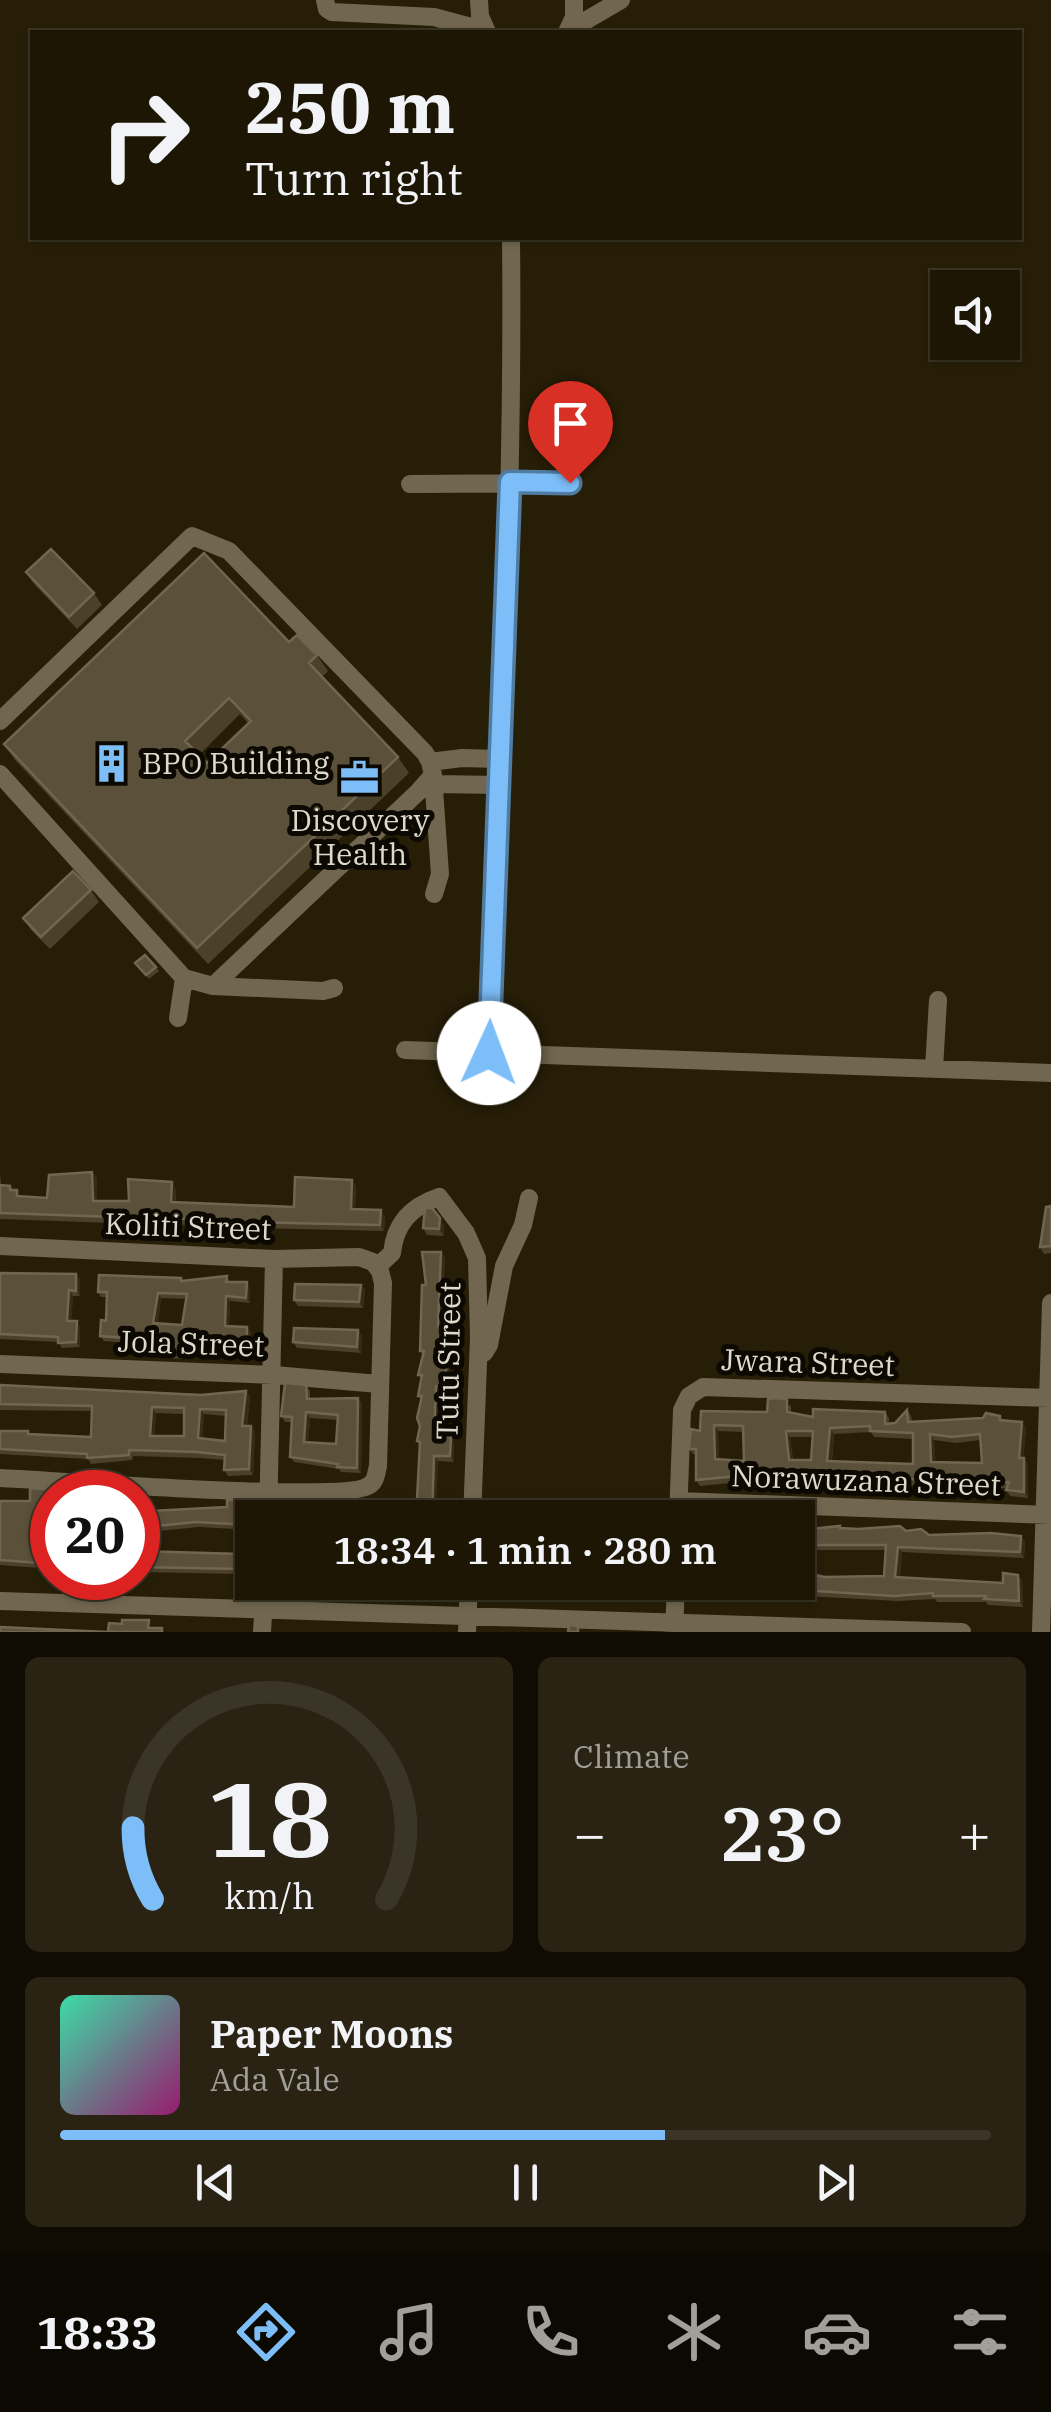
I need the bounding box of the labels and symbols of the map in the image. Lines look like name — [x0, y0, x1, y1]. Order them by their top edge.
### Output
pin — [528, 381, 613, 484]
building icon: BPO Building — [91, 743, 133, 785]
place label: BPO Building — [142, 743, 329, 782]
office icon: Discovery Health — [339, 756, 381, 798]
place label: Discovery Health — [290, 800, 430, 873]
position arrow — [437, 1001, 541, 1105]
street label: Koliti Street — [104, 1203, 272, 1248]
street label: Tutu Street — [427, 1282, 468, 1440]
street label: Jola Street — [117, 1320, 265, 1365]
street label: Jwara Street — [720, 1339, 896, 1384]
street label: Norawuzana Street — [731, 1455, 1002, 1504]
speed limit sign: 20 — [30, 1470, 160, 1600]

